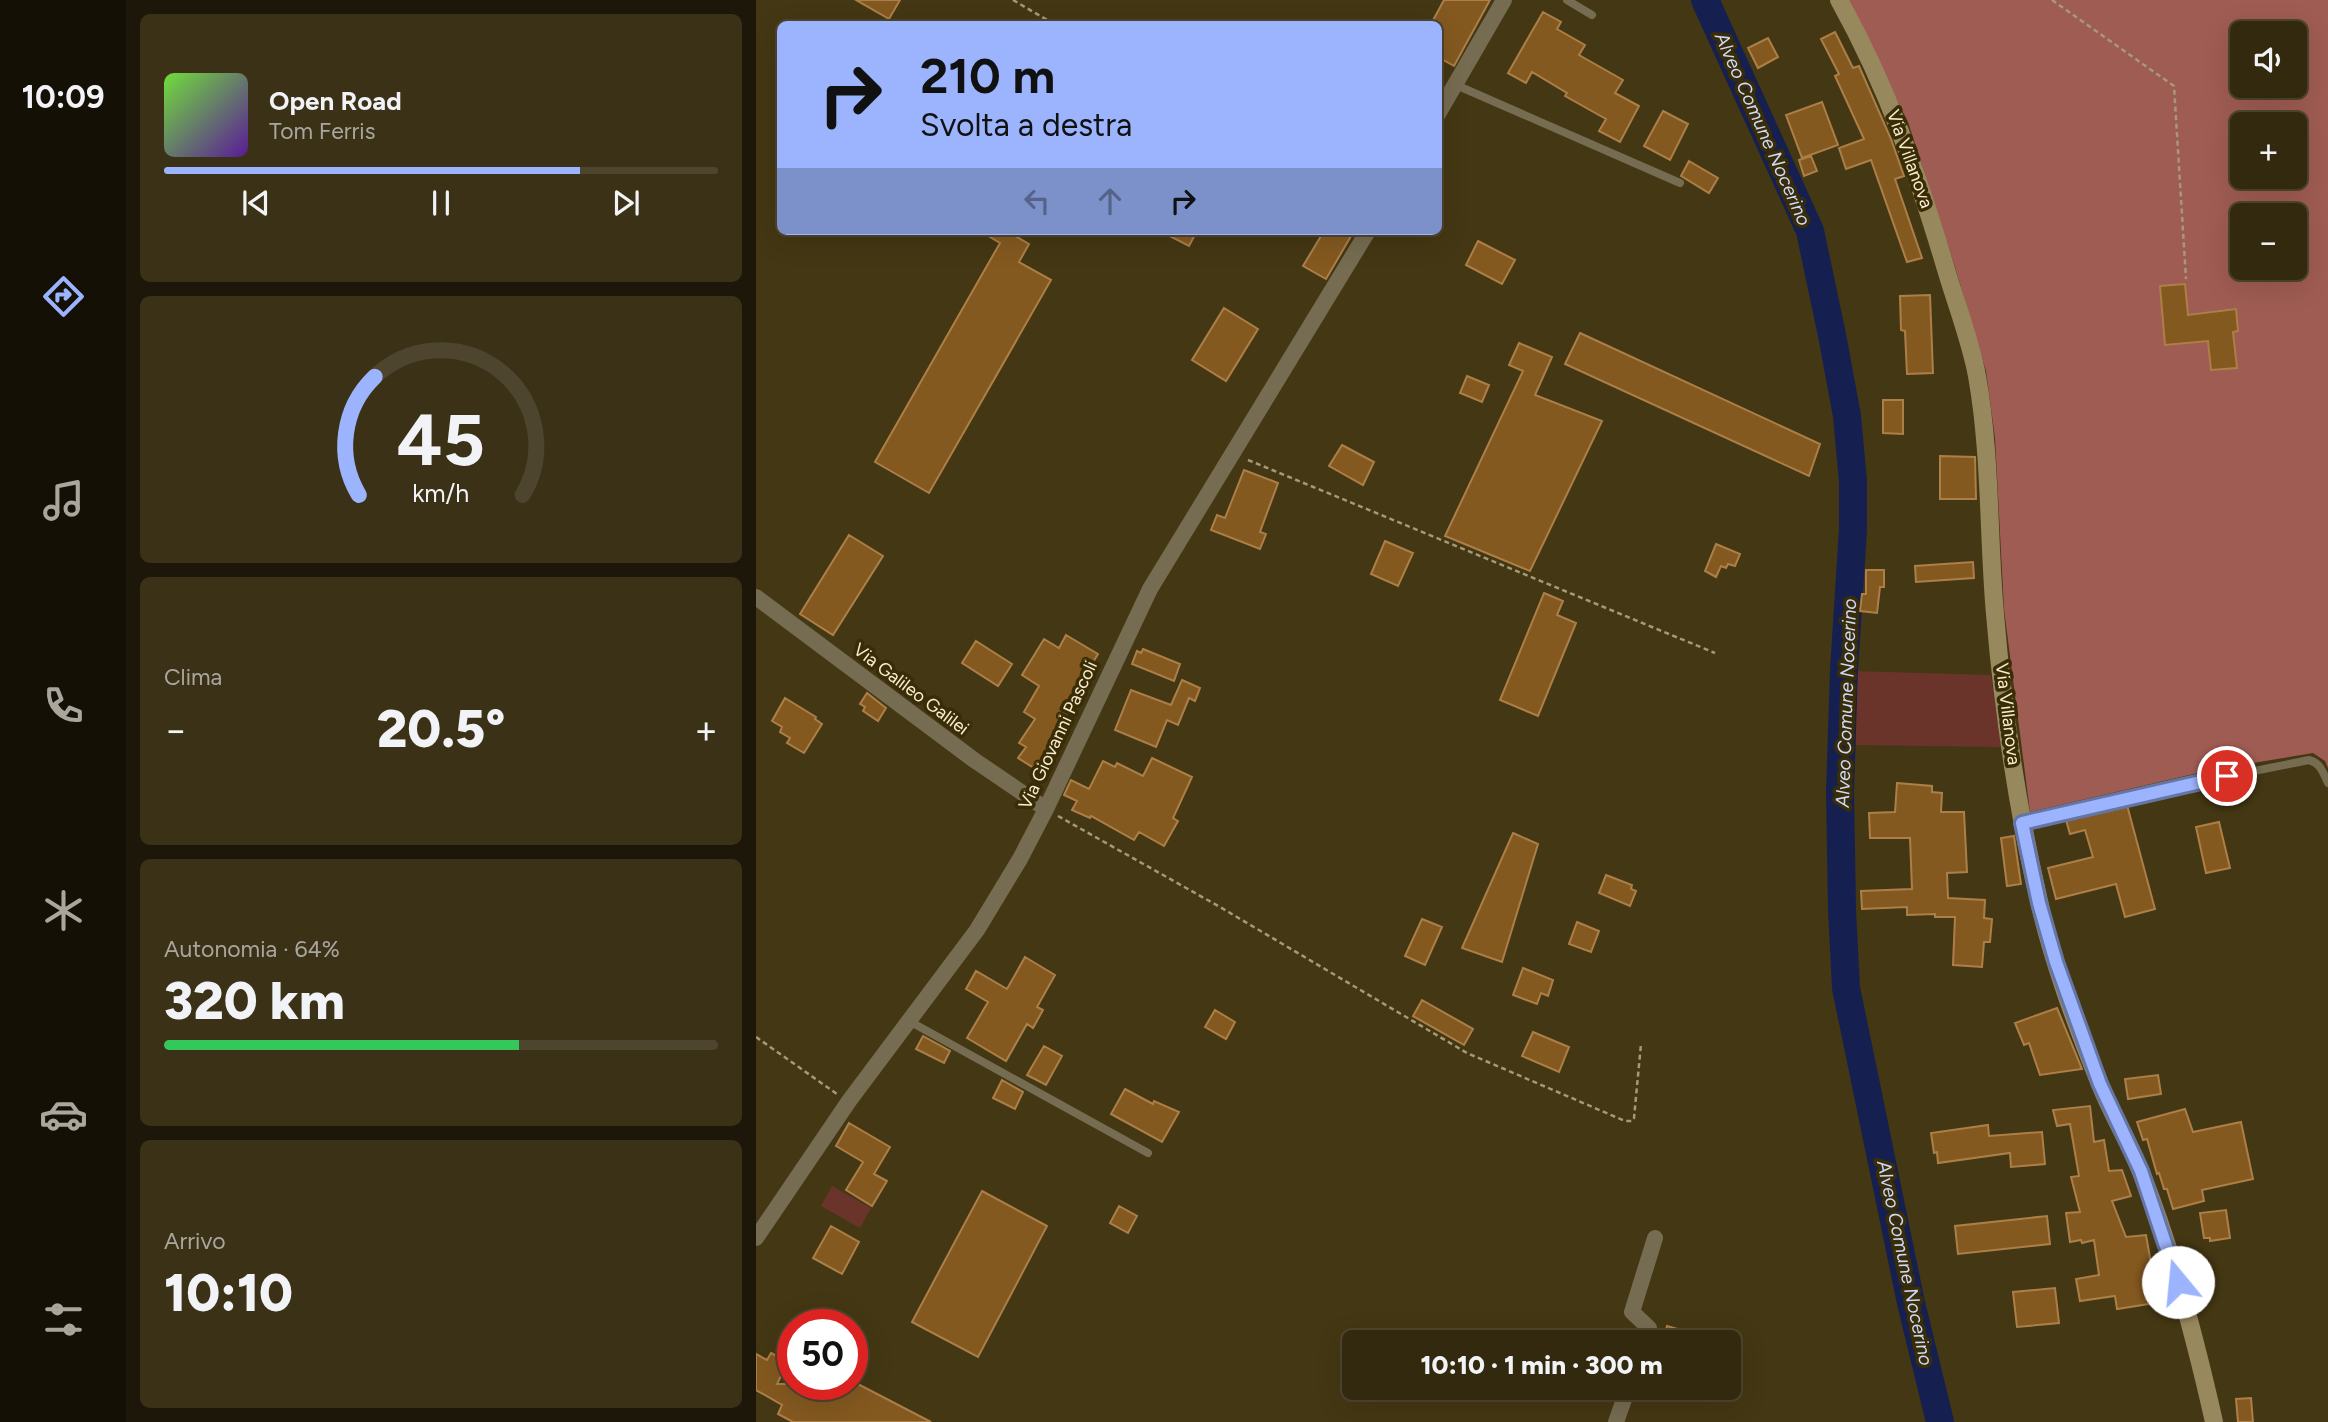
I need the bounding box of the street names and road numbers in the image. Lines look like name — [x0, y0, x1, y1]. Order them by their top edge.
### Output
street label: Via Villanova — [1882, 107, 1938, 211]
street label: Via Galileo Galilei — [849, 638, 973, 740]
street label: Via Giovanni Pascoli — [1014, 657, 1102, 813]
street label: Via Villanova — [1991, 662, 2025, 766]

